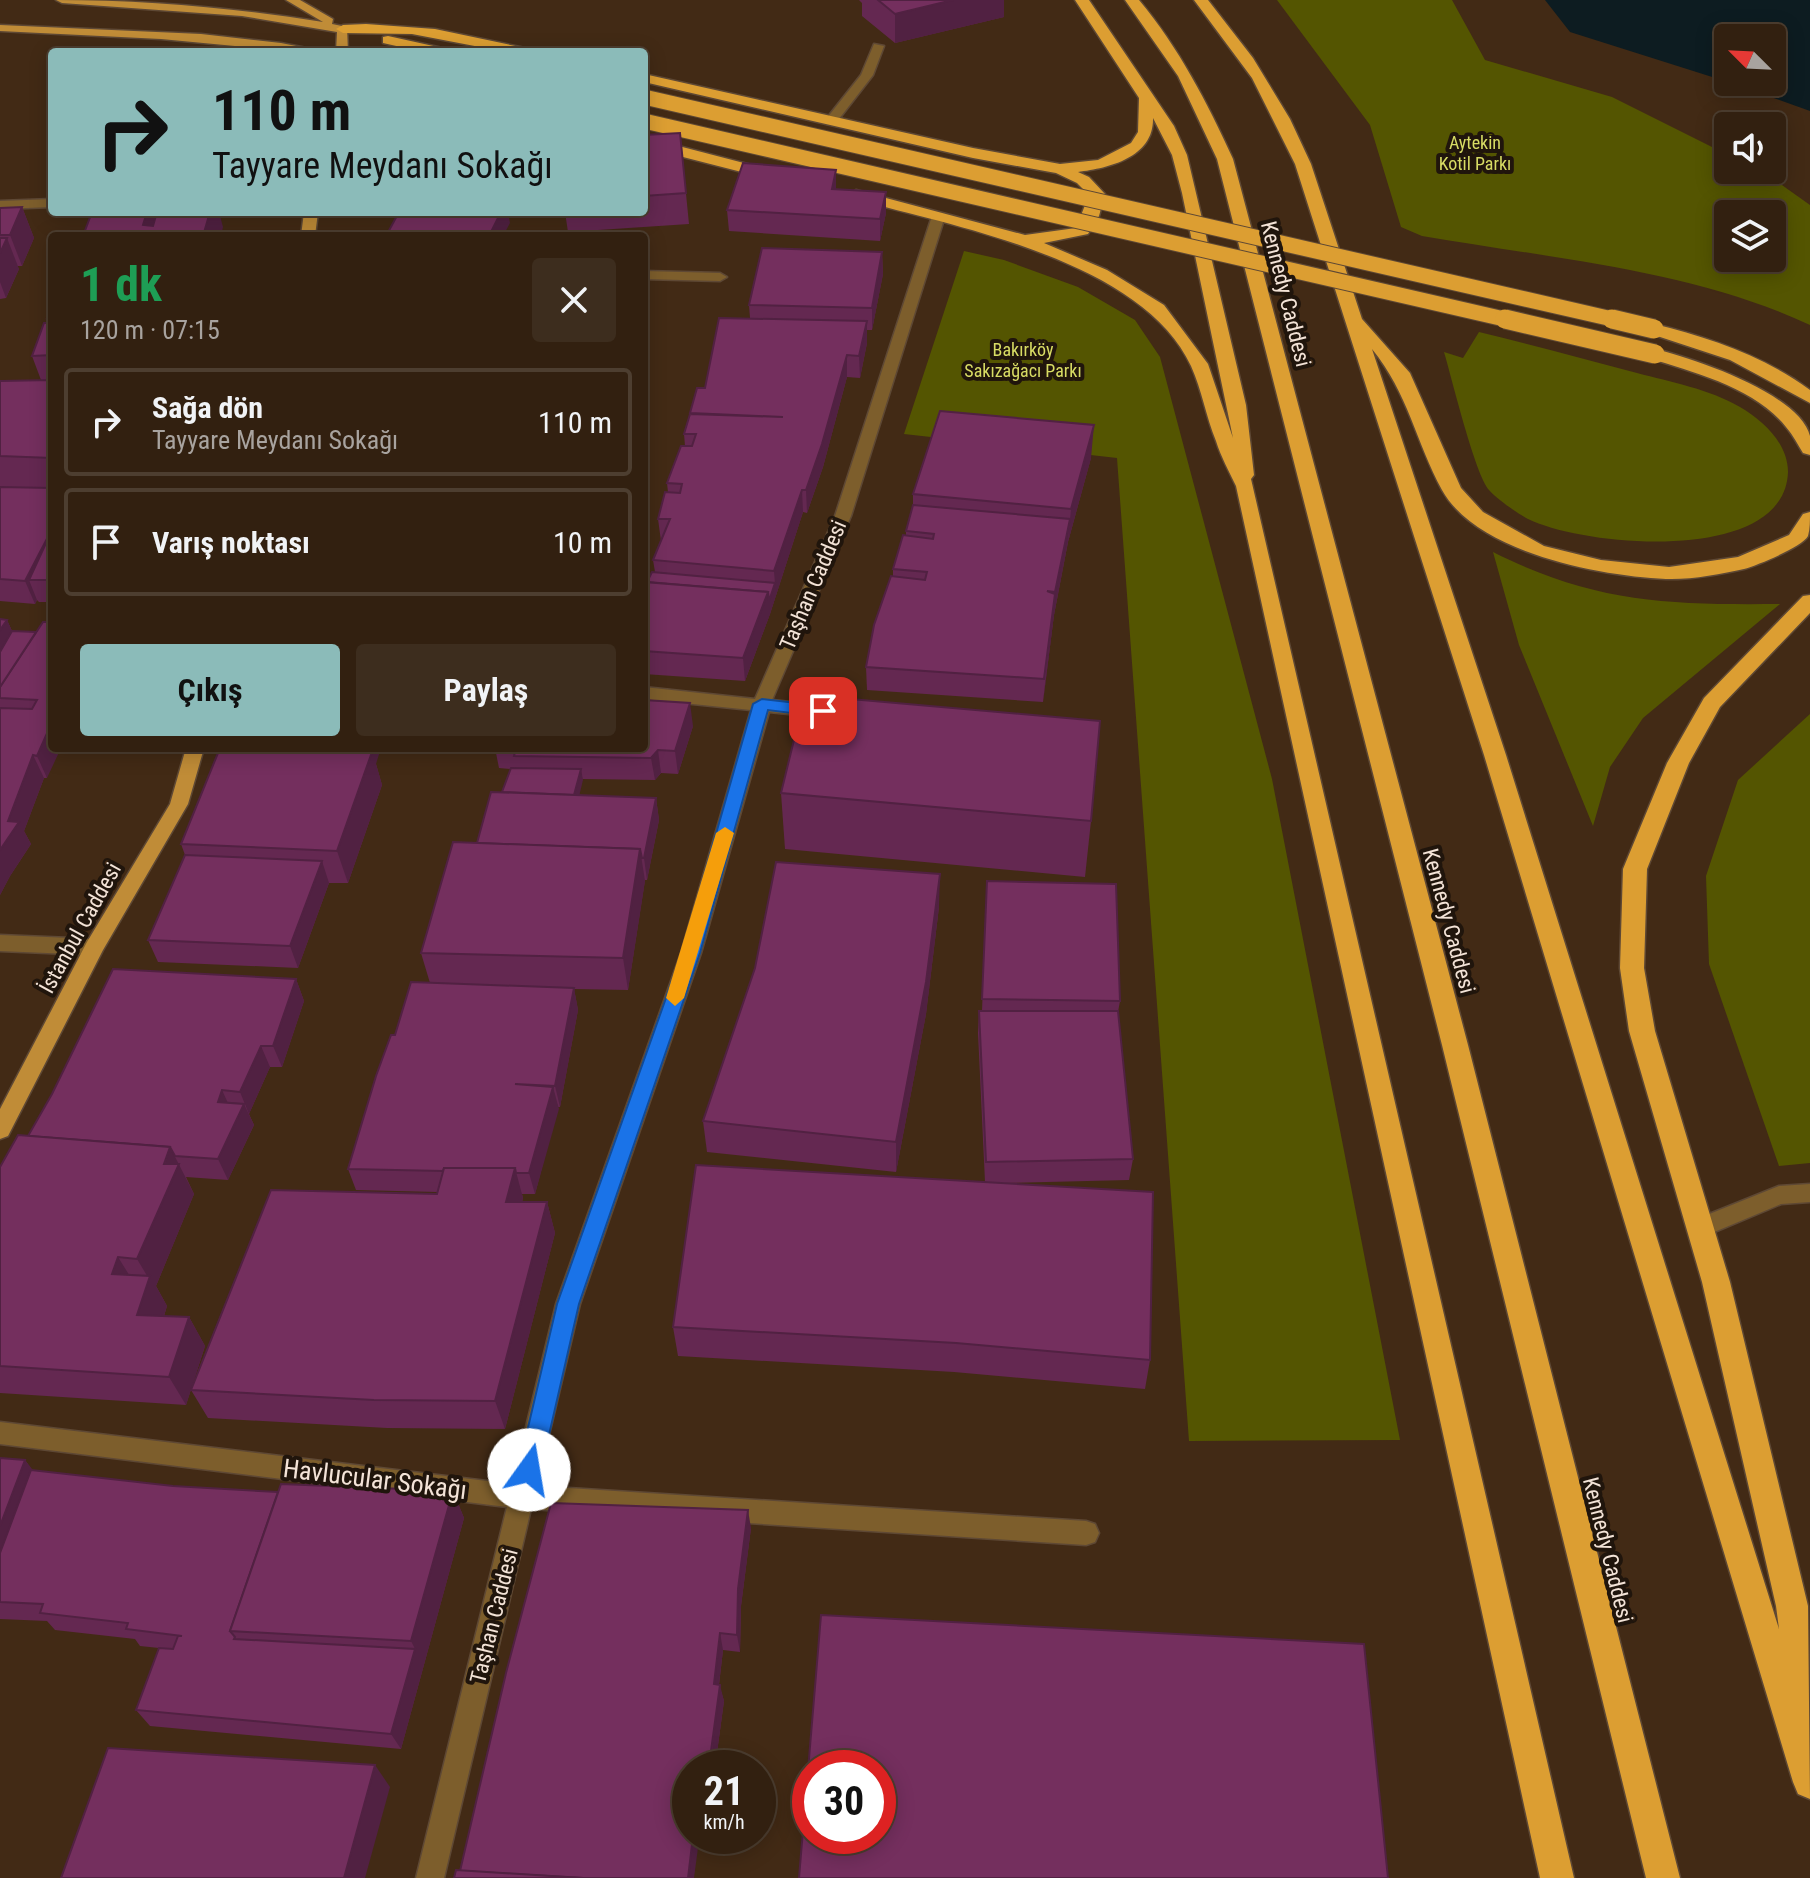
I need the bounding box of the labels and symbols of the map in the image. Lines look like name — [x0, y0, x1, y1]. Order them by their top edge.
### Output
north arrow — [1714, 24, 1786, 96]
park label: Aytekin Kotil Parkı — [1439, 132, 1511, 174]
street label: Kennedy Caddesi — [1256, 219, 1316, 369]
park label: Bakırköy Sakızağacı Parkı — [964, 339, 1082, 381]
street label: Taşhan Caddesi — [775, 517, 851, 653]
pin — [789, 677, 857, 745]
street label: Kennedy Caddesi — [1418, 846, 1480, 996]
street label: İstanbul Caddesi — [34, 859, 126, 997]
position arrow — [487, 1428, 571, 1512]
street label: Havlucular Sokağı — [282, 1453, 468, 1505]
street label: Kennedy Caddesi — [1578, 1475, 1638, 1625]
street label: Taşhan Caddesi — [465, 1546, 523, 1686]
speed limit sign: 30 — [792, 1750, 896, 1854]

